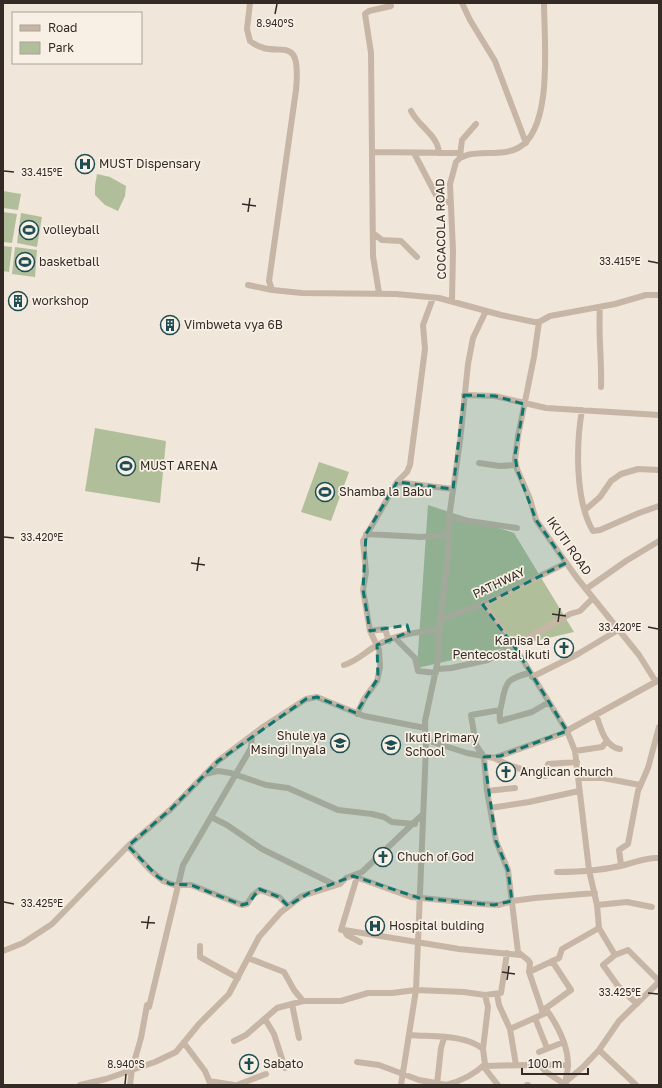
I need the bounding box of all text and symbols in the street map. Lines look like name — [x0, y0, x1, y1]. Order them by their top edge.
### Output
legend — [12, 12, 142, 64]
text: 8.940°S — [256, 17, 294, 29]
text: Road — [48, 20, 77, 35]
text: Park — [48, 40, 74, 55]
hospital icon: MUST Dispensary — [74, 153, 96, 175]
place label: MUST Dispensary — [99, 156, 201, 171]
text: 33.415°E — [21, 166, 63, 178]
street label: COCACOLA ROAD — [432, 178, 449, 280]
sports icon: volleyball — [18, 219, 40, 241]
place label: volleyball — [43, 222, 100, 237]
sports icon: basketball — [14, 251, 36, 273]
place label: basketball — [39, 254, 100, 269]
text: 33.415°E — [599, 255, 641, 267]
building icon: workshop — [7, 290, 29, 312]
place label: workshop — [32, 293, 89, 308]
building icon: Vimbweta vya 6B — [159, 314, 181, 336]
place label: Vimbweta vya 6B — [184, 317, 283, 332]
sports icon: MUST ARENA — [115, 455, 137, 477]
place label: MUST ARENA — [140, 458, 218, 473]
sports icon: Shamba la Babu — [314, 481, 336, 503]
place label: Shamba la Babu — [339, 484, 432, 499]
street label: IKUTI ROAD — [544, 513, 595, 578]
text: 33.420°E — [21, 531, 63, 543]
street label: PATHWAY — [470, 564, 528, 601]
text: 33.420°E — [599, 621, 641, 633]
place label: Kanisa La Pentecostal ikuti — [452, 633, 550, 662]
church icon: Kanisa La Pentecostal ikuti — [553, 637, 575, 659]
place label: Shule ya Msingi Inyala — [250, 728, 326, 757]
place label: Ikuti Primary School — [405, 730, 479, 759]
school or university icon: Shule ya Msingi Inyala — [329, 732, 351, 754]
school or university icon: Ikuti Primary School — [380, 734, 402, 756]
church icon: Anglican church — [495, 761, 517, 783]
place label: Anglican church — [520, 764, 613, 779]
church icon: Chuch of God — [372, 846, 394, 868]
place label: Chuch of God — [397, 849, 474, 864]
text: 33.425°E — [21, 897, 63, 909]
hospital icon: Hospital bulding — [364, 915, 386, 937]
place label: Hospital bulding — [389, 918, 484, 933]
text: 33.425°E — [599, 986, 641, 998]
scale bar — [522, 1050, 588, 1076]
church icon: Sabato — [238, 1053, 260, 1075]
place label: Sabato — [263, 1056, 304, 1071]
text: 100 m — [528, 1056, 562, 1071]
text: 8.940°S — [107, 1058, 145, 1070]

